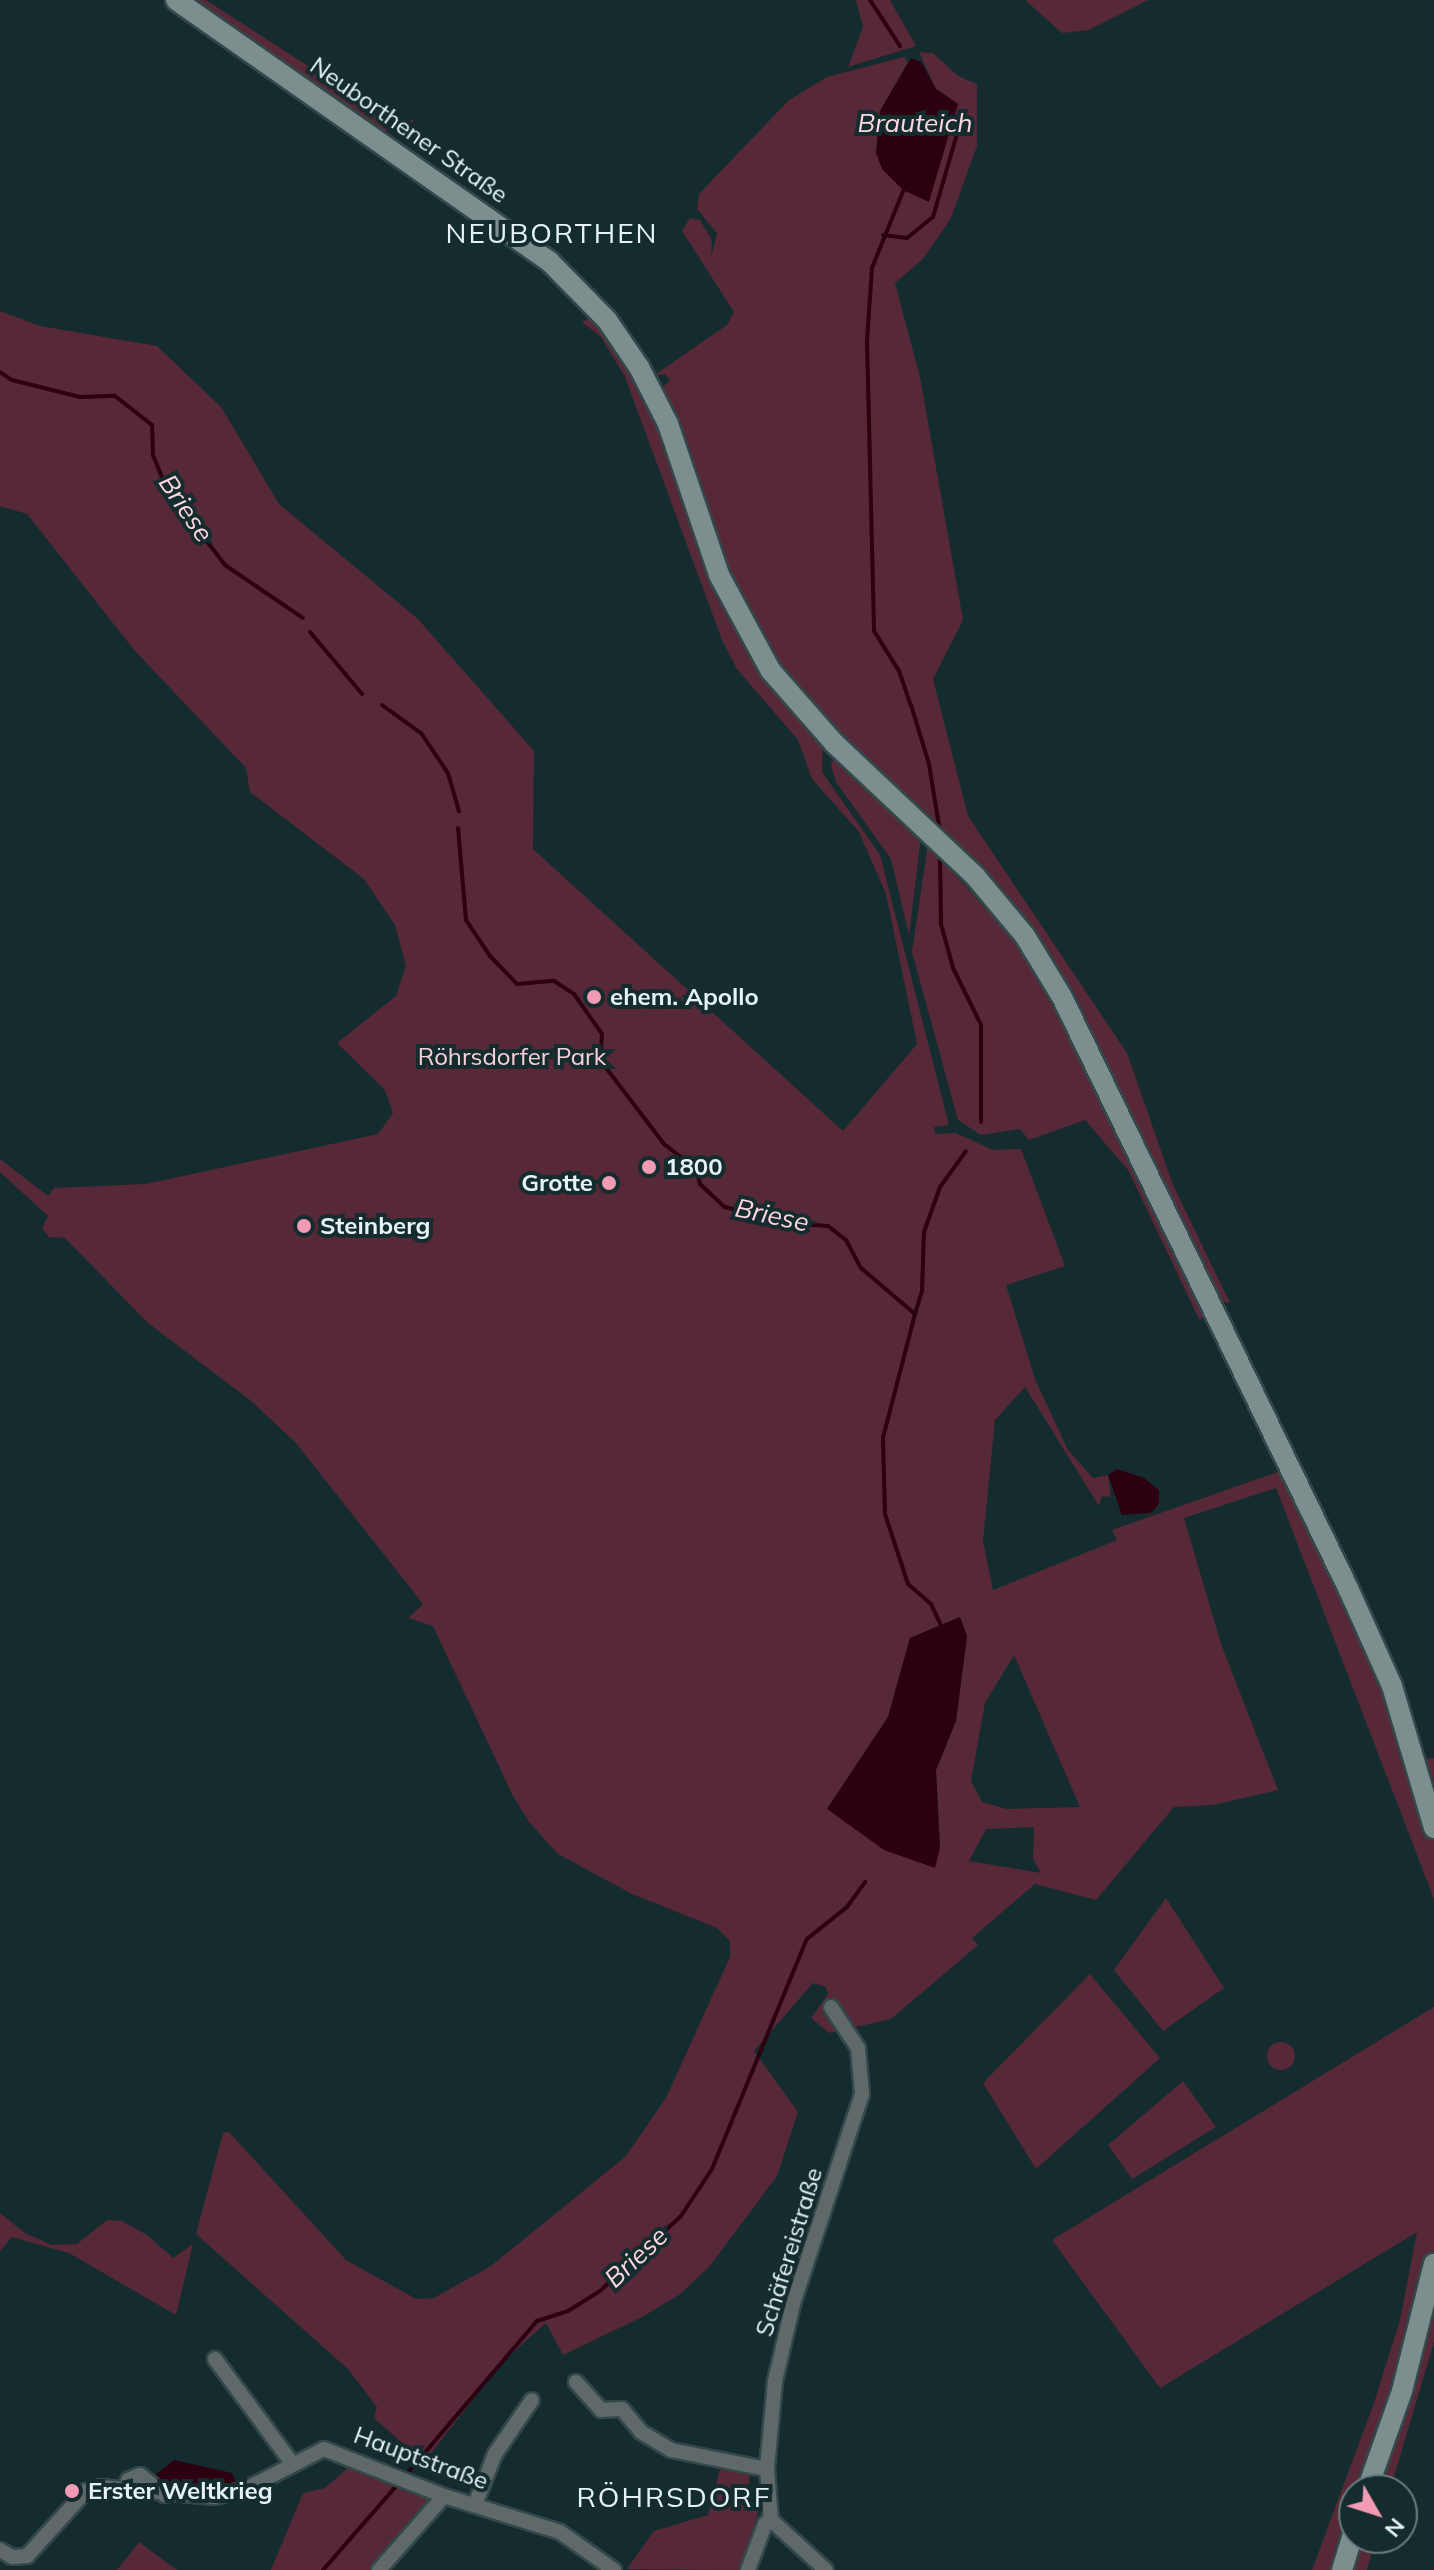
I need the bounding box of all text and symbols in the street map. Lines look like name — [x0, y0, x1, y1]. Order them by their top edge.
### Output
street label: Neuborthener Straße — [305, 51, 513, 209]
water label: Brauteich — [858, 107, 972, 139]
district label: NEUBORTHEN — [445, 216, 659, 250]
water label: Briese — [152, 468, 220, 548]
place label: ehem. Apollo — [610, 983, 759, 1011]
marker: ehem. Apollo — [585, 988, 603, 1006]
park label: Röhrsdorfer Park — [418, 1043, 606, 1071]
place label: 1800 — [665, 1153, 723, 1181]
marker: 1800 — [640, 1158, 658, 1176]
place label: Grotte — [521, 1169, 593, 1197]
marker: Grotte — [600, 1174, 618, 1192]
water label: Briese — [732, 1192, 812, 1238]
place label: Steinberg — [320, 1212, 430, 1240]
marker: Steinberg — [295, 1217, 313, 1235]
street label: Schäfereistraße — [750, 2164, 828, 2340]
water label: Briese — [598, 2220, 674, 2294]
street label: Hauptstraße — [350, 2420, 492, 2496]
north arrow — [1338, 2474, 1418, 2554]
place label: Erster Weltkrieg — [88, 2477, 273, 2505]
district label: RÖHRSDORF — [577, 2480, 771, 2514]
marker: Erster Weltkrieg — [63, 2482, 81, 2500]
text: N — [1379, 2513, 1411, 2543]

